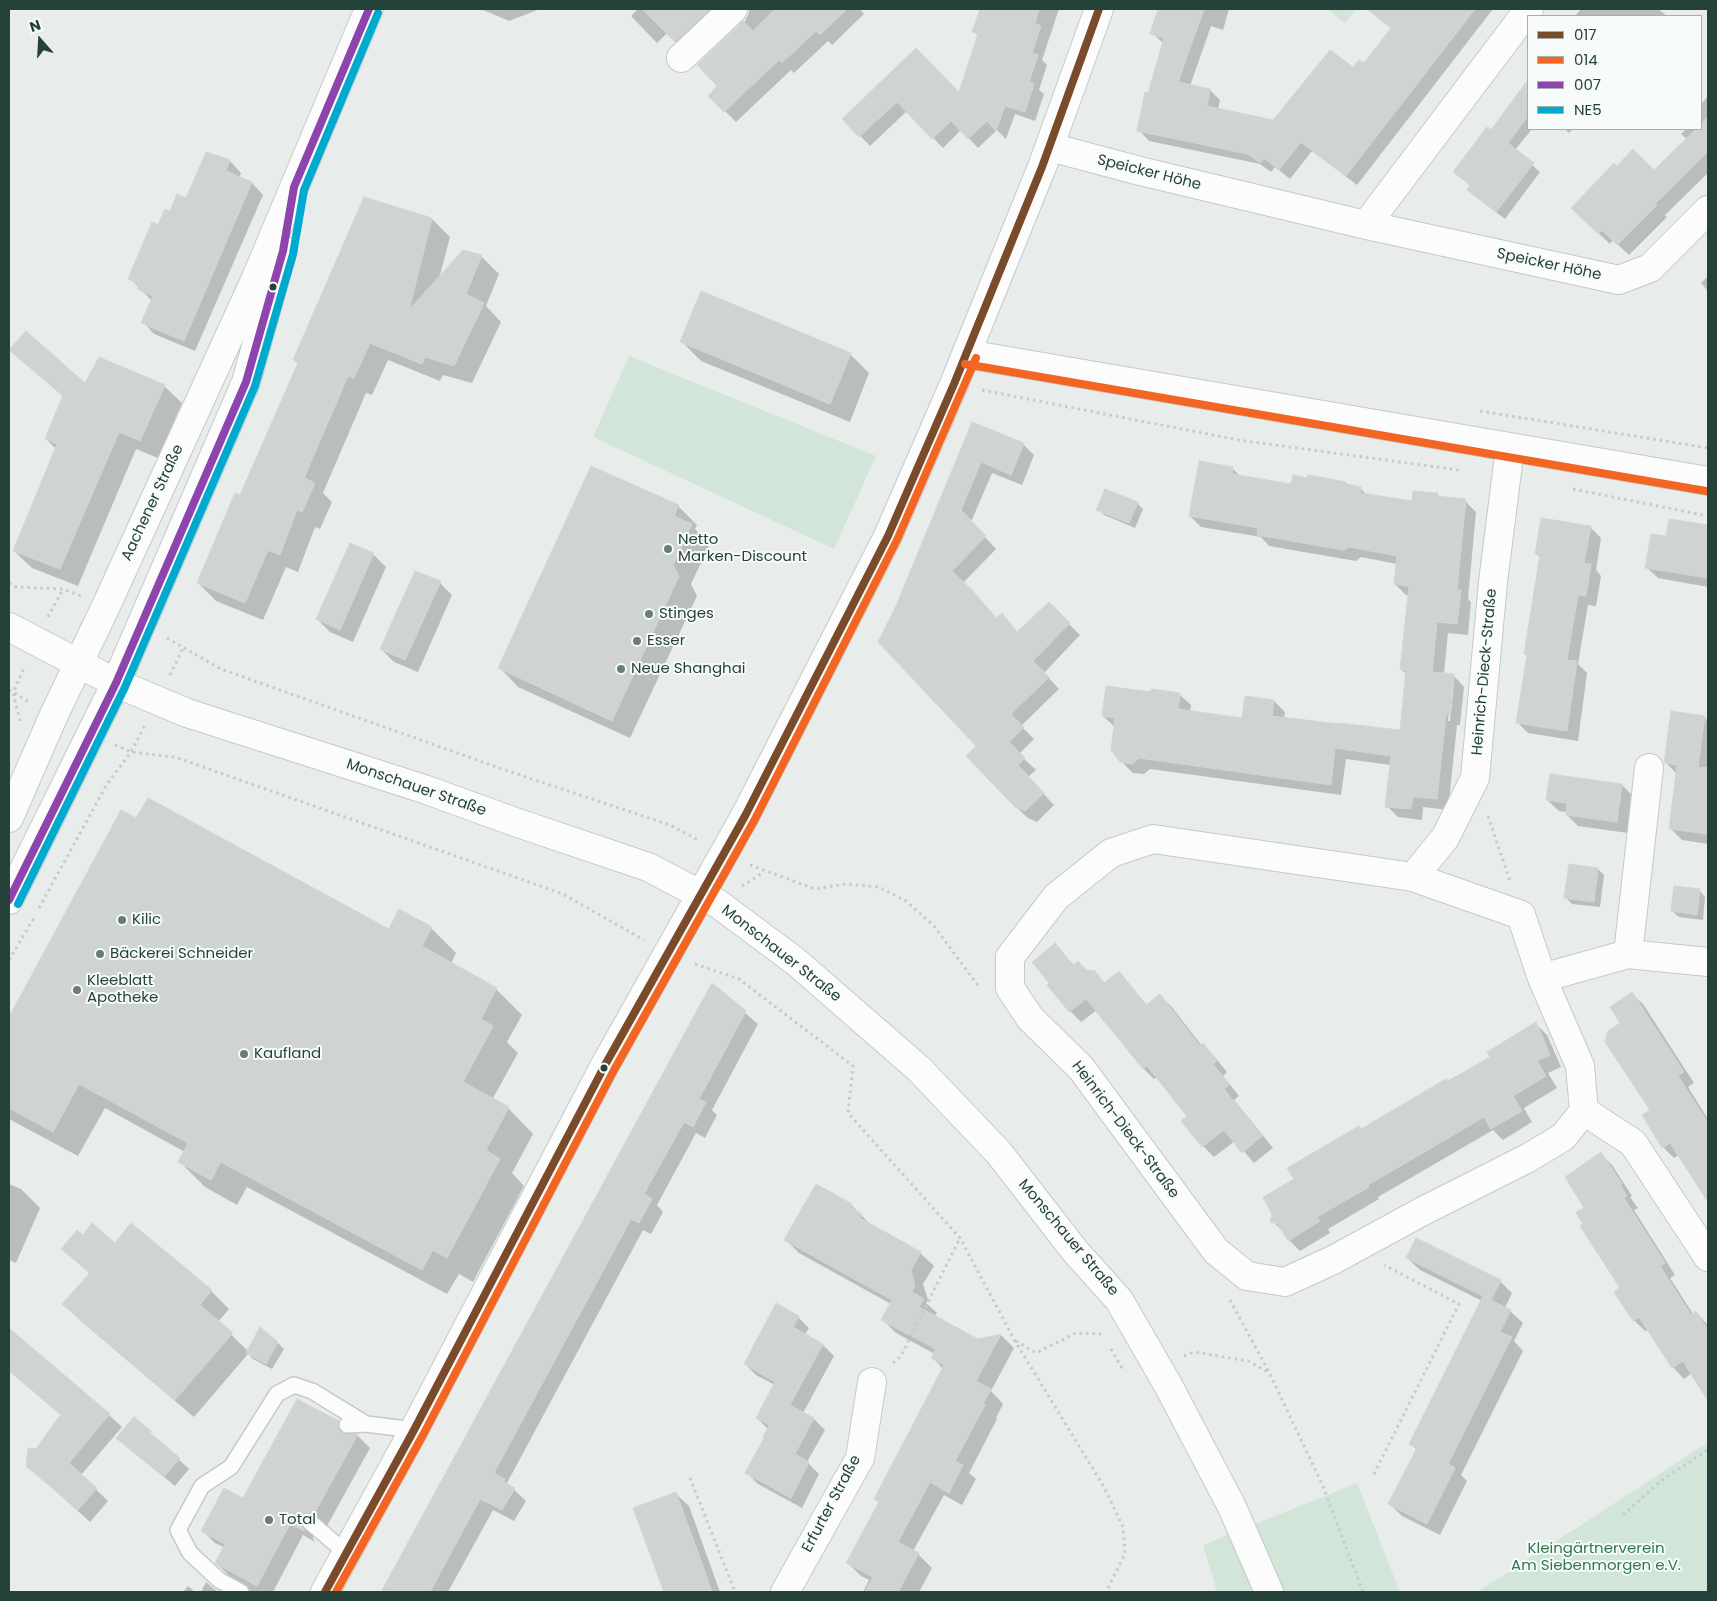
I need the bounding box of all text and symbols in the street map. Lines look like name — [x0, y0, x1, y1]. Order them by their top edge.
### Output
north arrow — [15, 15, 65, 65]
text: N — [27, 15, 43, 37]
legend — [1527, 15, 1702, 130]
text: 017 — [1574, 24, 1596, 45]
text: 014 — [1574, 49, 1598, 70]
text: 007 — [1574, 74, 1601, 95]
text: NE5 — [1574, 99, 1602, 120]
street label: Speicker Höhe — [1095, 151, 1203, 195]
street label: Speicker Höhe — [1495, 245, 1603, 285]
unlabelled marker — [268, 282, 278, 292]
street label: Aachener Straße — [118, 442, 188, 564]
place label: Netto Marken-Discount — [678, 531, 807, 566]
marker: Netto Marken-Discount — [662, 543, 674, 555]
street label: Heinrich-Dieck-Straße — [1469, 588, 1501, 756]
place label: Stinges — [659, 605, 714, 623]
marker: Stinges — [643, 608, 655, 620]
place label: Esser — [647, 632, 685, 650]
marker: Esser — [631, 635, 643, 647]
place label: Neue Shanghai — [631, 660, 745, 678]
marker: Neue Shanghai — [615, 663, 627, 675]
street label: Monschauer Straße — [344, 756, 488, 820]
street label: Monschauer Straße — [718, 902, 844, 1006]
place label: Kilic — [132, 911, 161, 929]
marker: Kilic — [116, 914, 128, 926]
place label: Bäckerei Schneider — [110, 945, 253, 963]
marker: Bäckerei Schneider — [94, 948, 106, 960]
place label: Kleeblatt Apotheke — [87, 972, 158, 1007]
marker: Kleeblatt Apotheke — [71, 984, 83, 996]
place label: Kaufland — [254, 1045, 321, 1063]
marker: Kaufland — [238, 1048, 250, 1060]
street label: Heinrich-Dieck-Straße — [1067, 1058, 1183, 1202]
unlabelled marker — [599, 1063, 609, 1073]
street label: Monschauer Straße — [1014, 1176, 1122, 1300]
street label: Erfurter Straße — [799, 1452, 865, 1556]
place label: Total — [279, 1511, 316, 1529]
marker: Total — [263, 1514, 275, 1526]
park label: Kleingärtnerverein Am Siebenmorgen e.V. — [1511, 1540, 1681, 1575]

